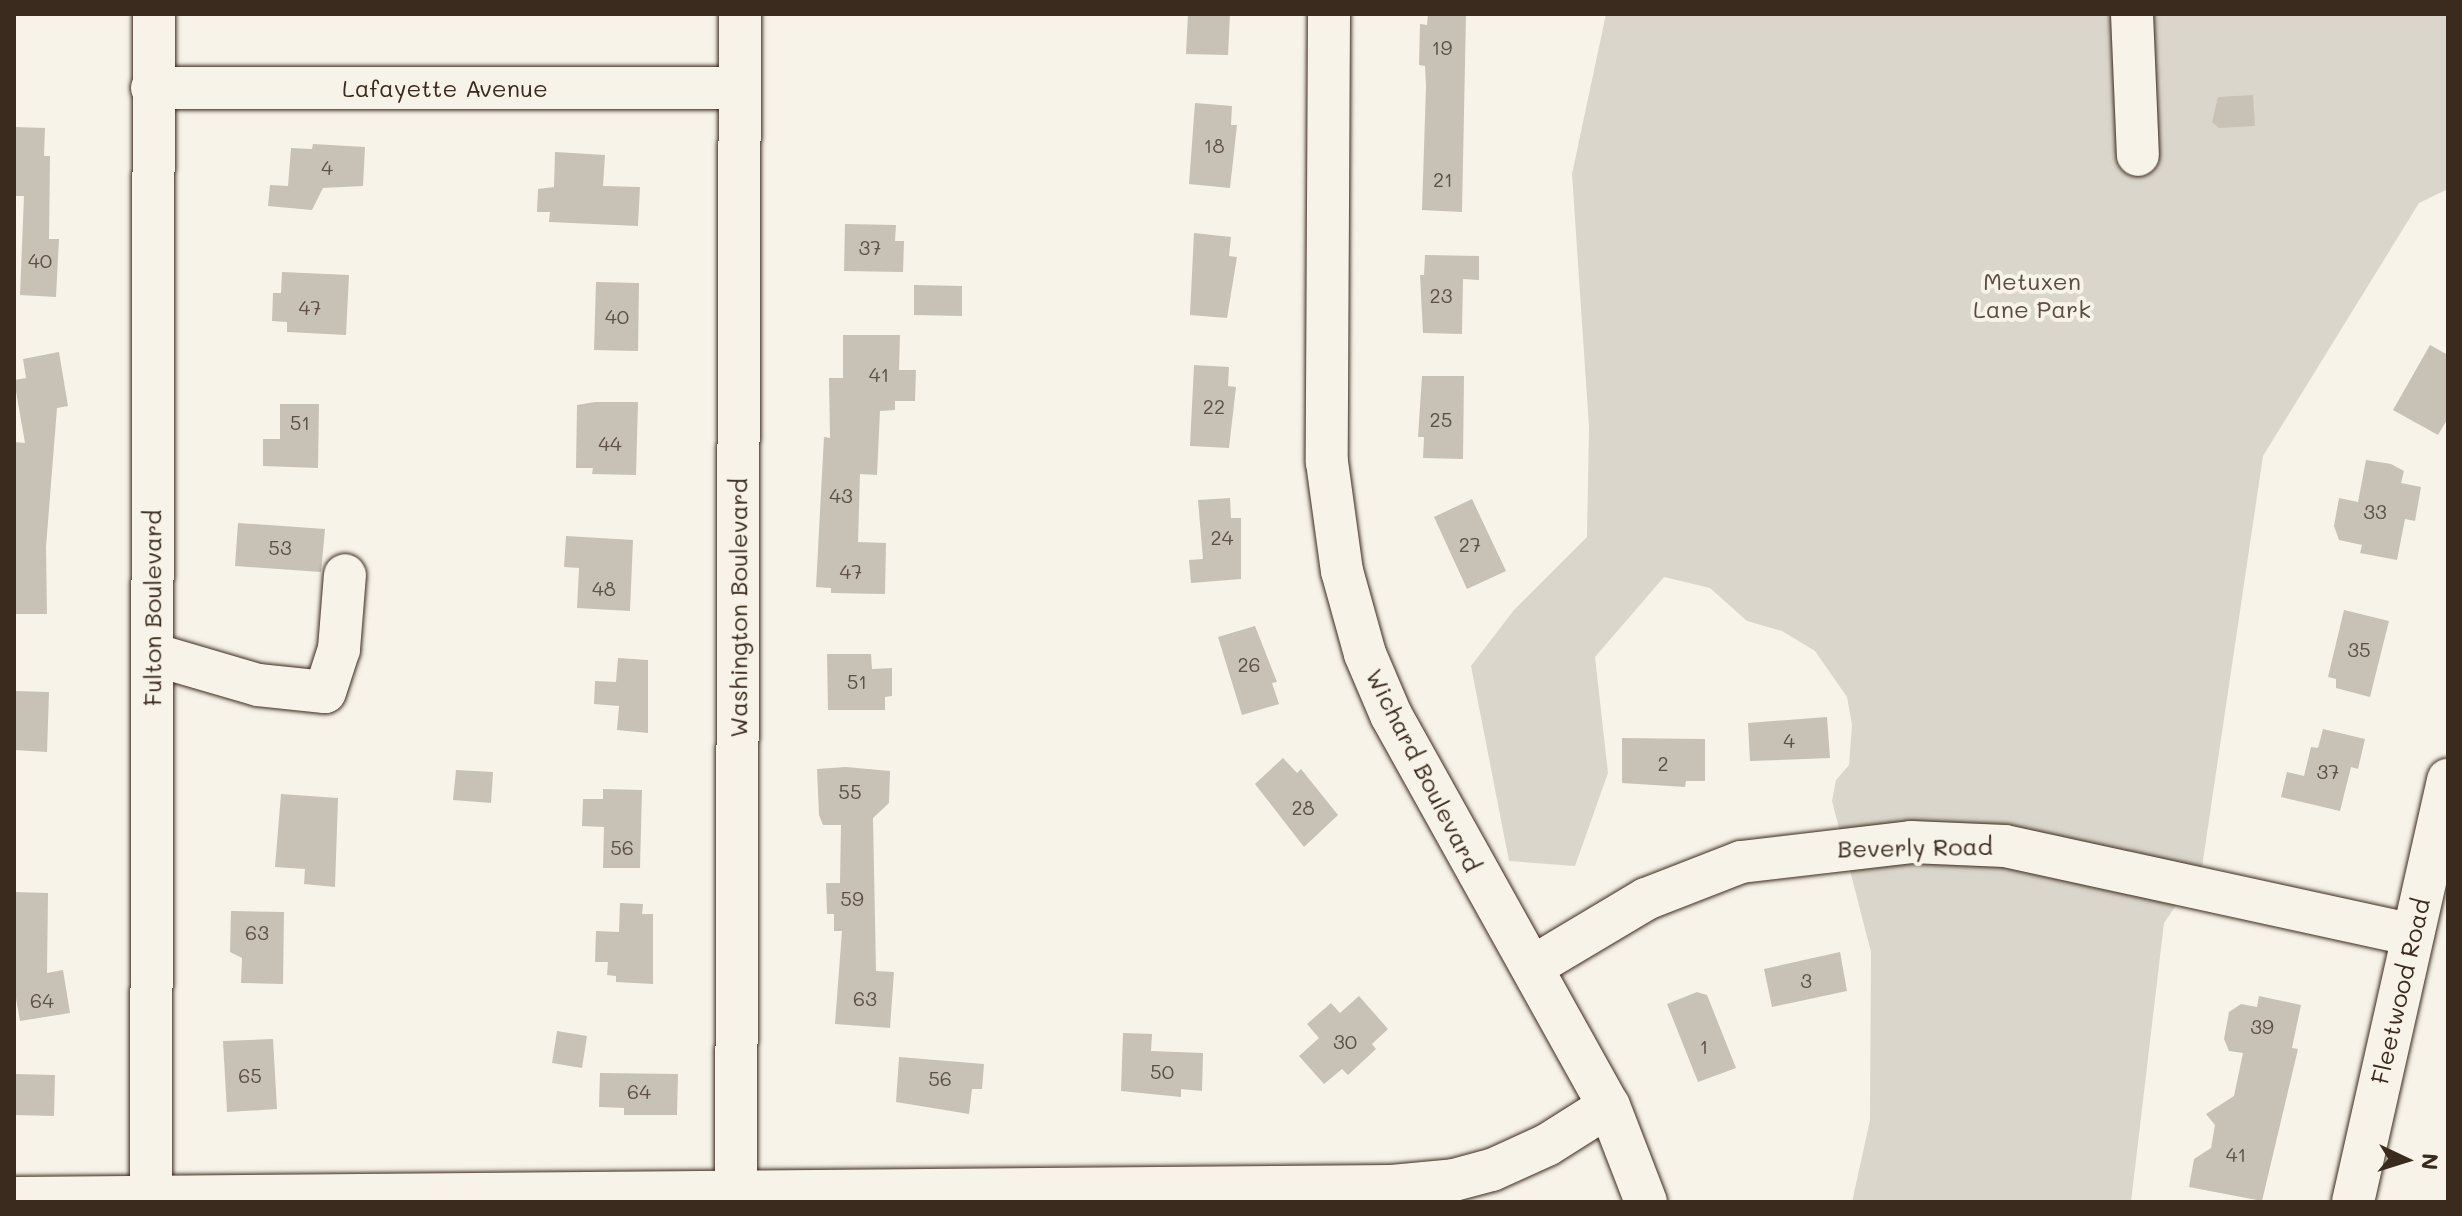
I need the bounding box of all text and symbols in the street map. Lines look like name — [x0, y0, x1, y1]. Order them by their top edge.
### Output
house number: 19 — [1432, 35, 1452, 59]
street label: Lafayette Avenue — [342, 74, 548, 102]
house number: 18 — [1203, 133, 1225, 157]
house number: 4 — [321, 155, 333, 179]
house number: 21 — [1433, 167, 1453, 191]
house number: 37 — [859, 235, 881, 259]
house number: 40 — [28, 248, 52, 272]
park label: Metuxen Lane Park — [1973, 267, 2091, 323]
house number: 23 — [1430, 283, 1452, 307]
house number: 47 — [299, 295, 321, 319]
house number: 40 — [605, 304, 629, 328]
house number: 41 — [869, 362, 889, 386]
house number: 22 — [1203, 394, 1225, 418]
house number: 25 — [1430, 407, 1452, 431]
house number: 51 — [290, 410, 310, 434]
house number: 44 — [598, 431, 622, 455]
street label: Washington Boulevard — [724, 478, 752, 738]
house number: 43 — [829, 483, 853, 507]
house number: 33 — [2363, 499, 2387, 523]
street label: Fulton Boulevard — [138, 510, 166, 706]
house number: 24 — [1211, 525, 1233, 549]
house number: 27 — [1459, 532, 1481, 556]
house number: 53 — [268, 535, 292, 559]
house number: 47 — [840, 559, 862, 583]
house number: 48 — [592, 576, 616, 600]
house number: 35 — [2347, 637, 2371, 661]
house number: 26 — [1237, 652, 1261, 676]
street label: Wichard Boulevard — [1360, 664, 1488, 876]
house number: 51 — [847, 669, 867, 693]
house number: 4 — [1783, 728, 1795, 752]
house number: 2 — [1657, 751, 1669, 775]
house number: 37 — [2317, 759, 2339, 783]
house number: 55 — [838, 779, 862, 803]
house number: 28 — [1291, 795, 1315, 819]
street label: Beverly Road — [1837, 831, 1993, 863]
house number: 56 — [610, 835, 634, 859]
house number: 59 — [840, 886, 864, 910]
street label: Fleetwood Road — [2365, 895, 2435, 1087]
house number: 63 — [245, 920, 269, 944]
house number: 3 — [1800, 968, 1812, 992]
house number: 63 — [853, 986, 877, 1010]
house number: 64 — [30, 988, 54, 1012]
house number: 39 — [2250, 1014, 2274, 1038]
house number: 30 — [1333, 1029, 1357, 1053]
house number: 1 — [1700, 1034, 1708, 1058]
house number: 50 — [1150, 1059, 1174, 1083]
house number: 65 — [238, 1063, 262, 1087]
house number: 56 — [928, 1066, 952, 1090]
house number: 64 — [627, 1079, 651, 1103]
north arrow — [2366, 1120, 2446, 1200]
house number: 41 — [2226, 1142, 2246, 1166]
text: N — [2415, 1152, 2445, 1171]

